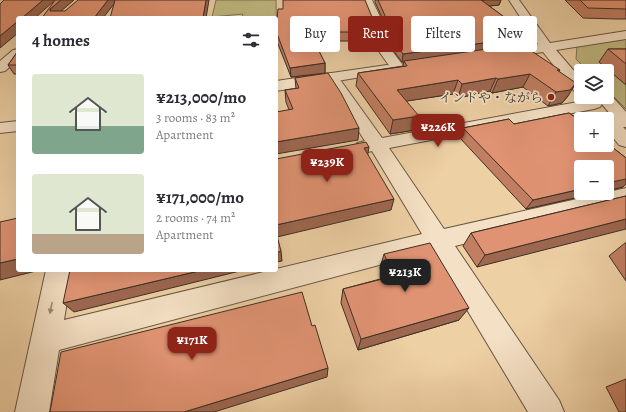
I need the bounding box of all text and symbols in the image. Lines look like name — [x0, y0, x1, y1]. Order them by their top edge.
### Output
chip: Buy — [290, 16, 340, 52]
chip: Rent — [348, 16, 403, 52]
chip: Filters — [411, 16, 475, 52]
chip: New — [483, 16, 537, 52]
text: 4 homes — [32, 29, 90, 52]
icon: filters — [240, 29, 262, 51]
map controls — [574, 64, 614, 200]
button: layers — [574, 64, 614, 104]
text: ¥213,000/mo — [156, 86, 246, 109]
place label: インドや・ながら — [439, 89, 543, 106]
icon: home — [64, 90, 112, 138]
marker: インドや・ながら — [546, 92, 556, 102]
text: 3 rooms · 83 m² — [156, 109, 235, 126]
button: + — [574, 112, 614, 152]
pin: ¥226K — [410, 114, 466, 148]
text: ¥226K — [421, 118, 455, 135]
text: Apartment — [156, 126, 214, 143]
pin: ¥239K — [299, 149, 355, 183]
text: ¥239K — [310, 153, 344, 170]
button: − — [574, 160, 614, 200]
text: ¥171,000/mo — [156, 186, 244, 209]
icon: home — [64, 190, 112, 238]
text: 2 rooms · 74 m² — [156, 209, 235, 226]
text: Apartment — [156, 226, 214, 243]
pin: ¥213K — [377, 259, 433, 293]
text: ¥213K — [389, 263, 421, 280]
one-way arrow — [48, 302, 54, 314]
pin: ¥171K — [164, 327, 220, 361]
text: ¥171K — [177, 331, 207, 348]

